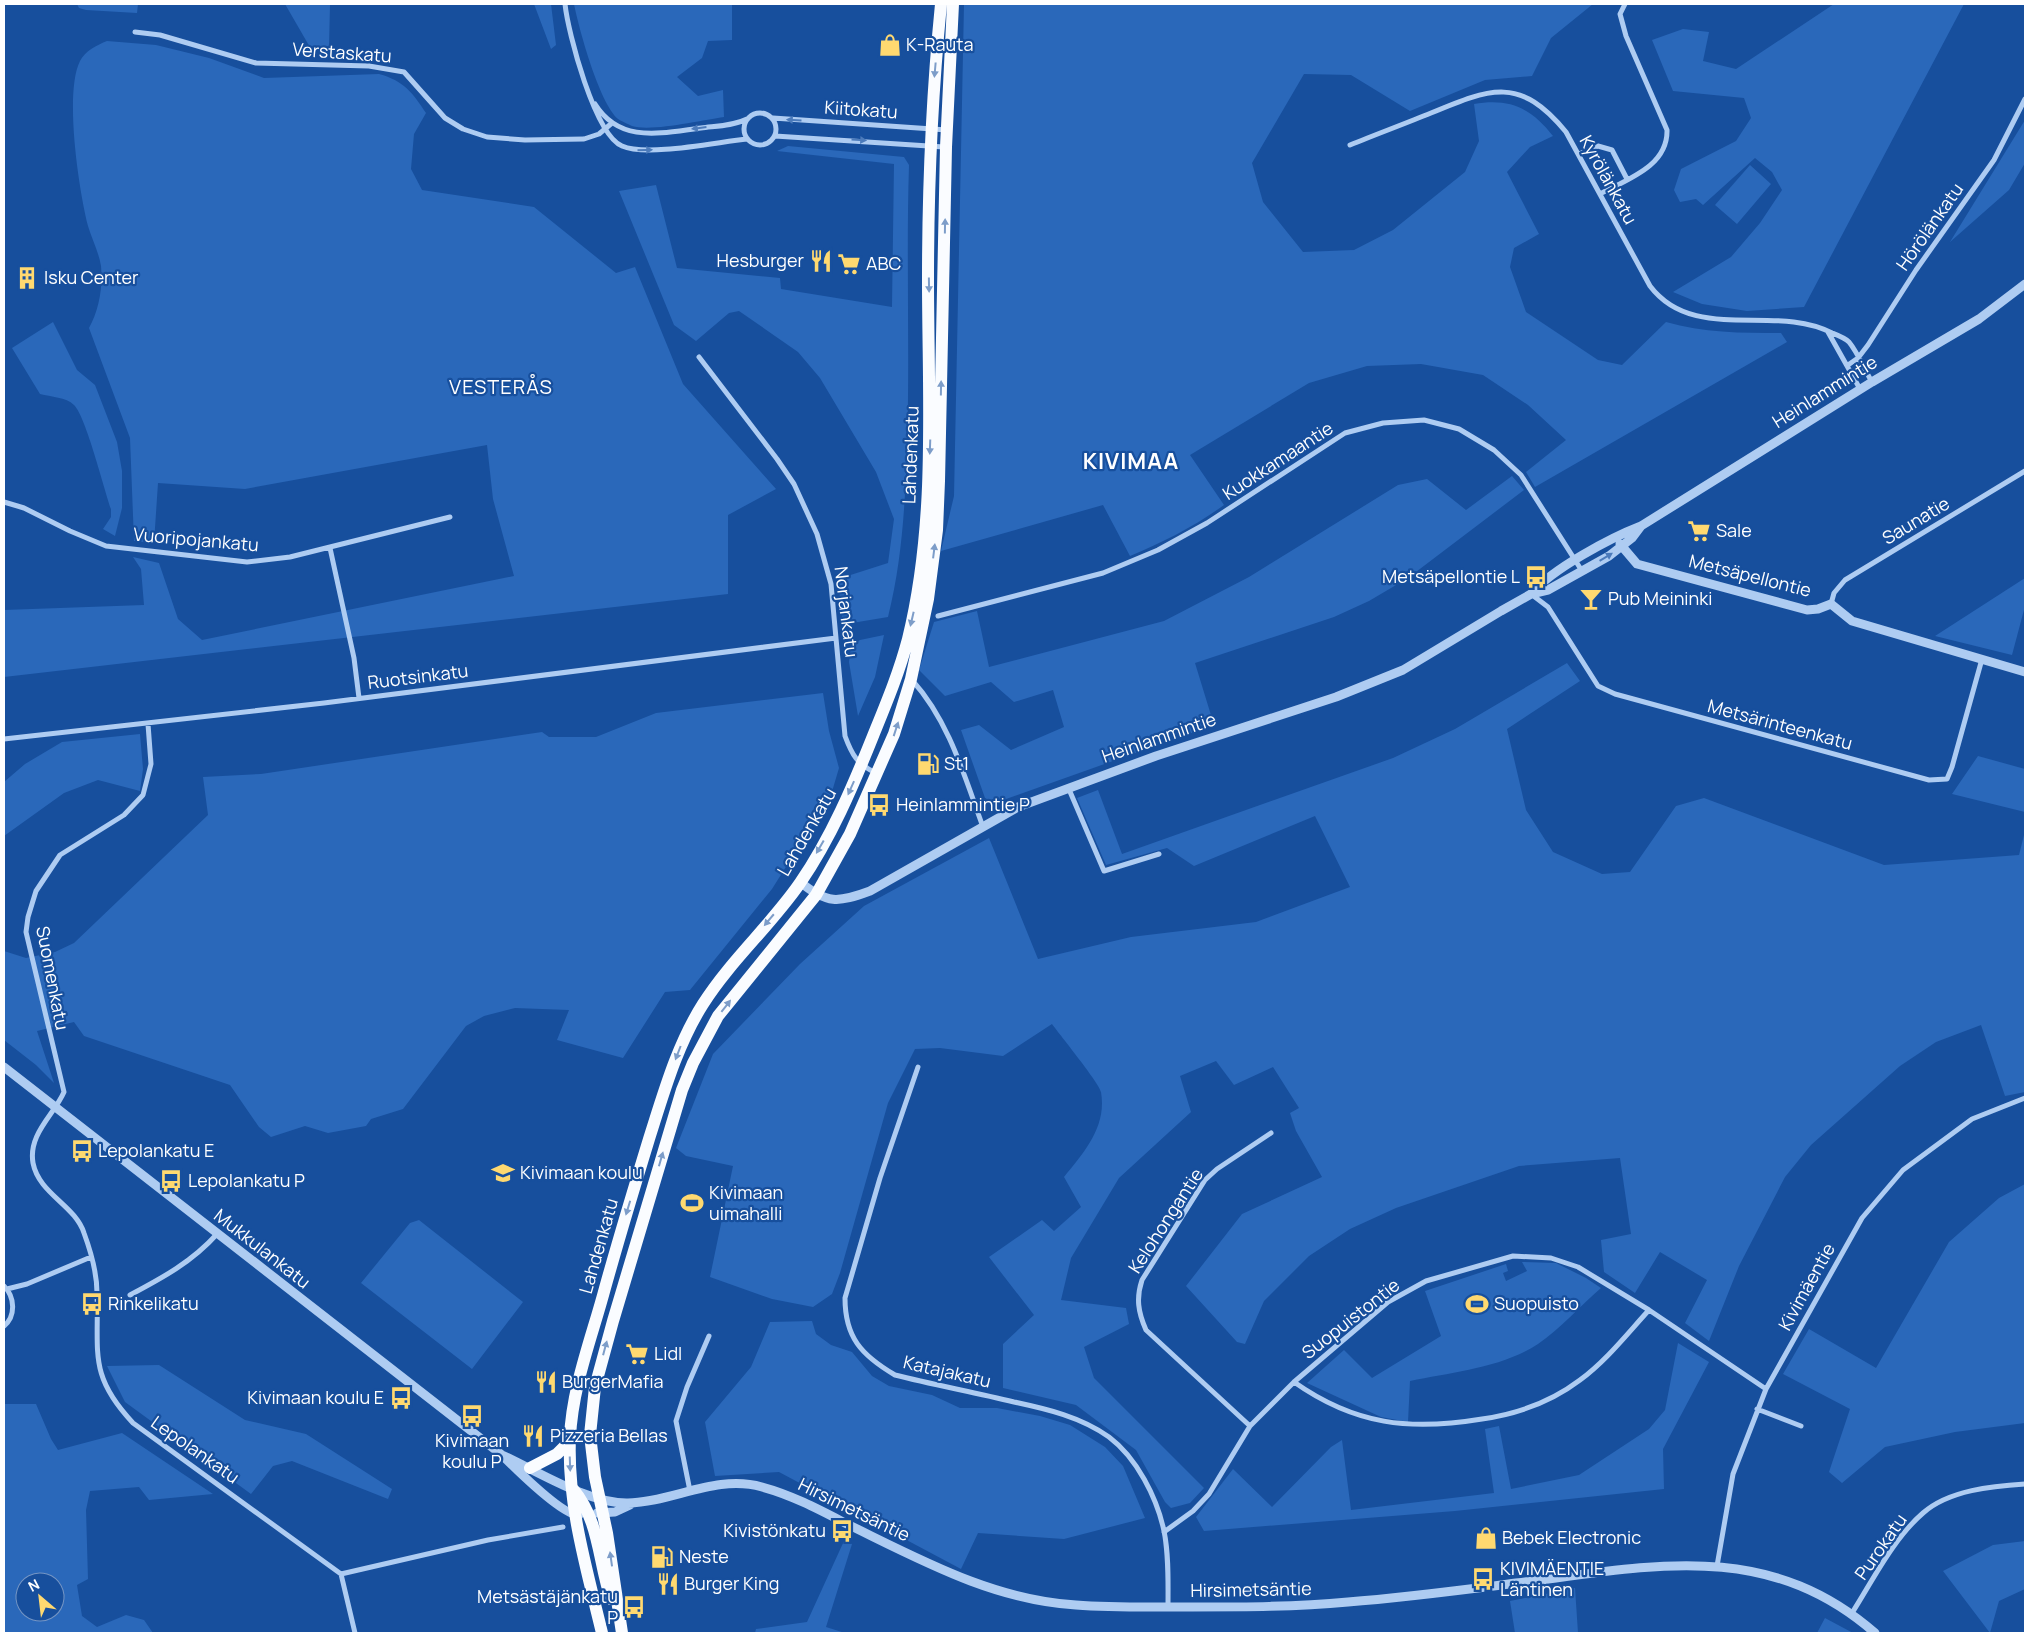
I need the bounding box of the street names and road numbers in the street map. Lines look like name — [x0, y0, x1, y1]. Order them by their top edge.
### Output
street label: Verstaskatu — [292, 37, 392, 67]
street label: Kiitokatu — [824, 94, 899, 124]
street label: Kyrölänkatu — [1575, 131, 1643, 228]
street label: Hörölänkatu — [1890, 178, 1968, 275]
street label: Heinlammintie — [1768, 349, 1881, 433]
street label: Lahdenkatu — [896, 405, 924, 505]
street label: Kuokkamaantie — [1218, 415, 1337, 505]
street label: Saunatie — [1877, 491, 1954, 550]
street label: Vuoripojankatu — [132, 522, 260, 556]
street label: Metsäpellontie — [1687, 548, 1814, 602]
street label: Norjankatu — [830, 565, 864, 659]
street label: Ruotsinkatu — [366, 658, 470, 694]
street label: Metsärinteenkatu — [1705, 693, 1855, 755]
street label: Heinlammintie — [1098, 706, 1219, 768]
street label: Lahdenkatu — [771, 783, 841, 880]
street label: Suomenkatu — [31, 924, 75, 1032]
street label: Kelohongantie — [1122, 1163, 1208, 1278]
street label: Lahdenkatu — [573, 1195, 623, 1296]
street label: Mukkulankatu — [209, 1203, 316, 1293]
street label: Kivimäentie — [1772, 1239, 1840, 1334]
street label: Suopuistontie — [1297, 1273, 1404, 1364]
street label: Katajakatu — [901, 1349, 993, 1393]
street label: Lepolankatu — [147, 1410, 244, 1488]
street label: Hirsimetsäntie — [795, 1472, 914, 1546]
street label: Purokatu — [1849, 1509, 1912, 1584]
street label: Hirsimetsäntie — [1190, 1576, 1312, 1602]

